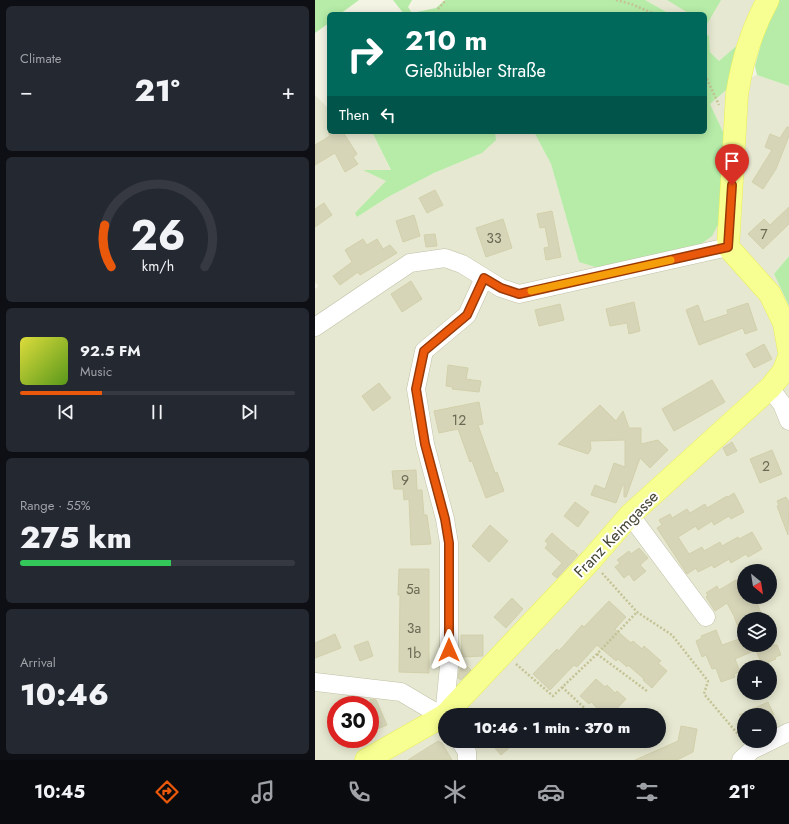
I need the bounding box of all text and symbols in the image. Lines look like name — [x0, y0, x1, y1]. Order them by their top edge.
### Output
text: 210 m — [405, 20, 488, 61]
icon: right — [339, 28, 391, 80]
text: Climate — [20, 49, 61, 68]
text: Gießhübler Straße — [405, 58, 546, 84]
text: 21° — [135, 69, 180, 112]
text: − — [20, 75, 33, 107]
text: + — [281, 75, 295, 107]
text: Then — [339, 104, 369, 126]
icon: left — [377, 104, 399, 126]
pin — [715, 144, 749, 185]
icon: arrive — [721, 150, 743, 172]
text: 26 — [130, 205, 185, 266]
house number: 7 — [760, 224, 768, 244]
house number: 33 — [486, 228, 502, 248]
text: km/h — [141, 256, 174, 276]
text: 92.5 FM — [80, 340, 141, 362]
text: Music — [80, 362, 112, 381]
icon: previous — [55, 401, 77, 423]
icon: pause — [146, 401, 168, 423]
icon: next — [238, 401, 260, 423]
house number: 12 — [452, 410, 466, 430]
house number: 2 — [762, 456, 770, 476]
house number: 9 — [401, 470, 409, 490]
street label: Franz Keimgasse — [569, 485, 663, 583]
text: Range · 55% — [20, 496, 91, 515]
text: 275 km — [20, 516, 132, 559]
north arrow — [737, 564, 777, 604]
map controls — [737, 564, 777, 748]
house number: 5a — [406, 579, 420, 599]
button: layers — [737, 612, 777, 652]
house number: 3a — [407, 618, 421, 638]
position arrow — [428, 629, 470, 671]
house number: 1b — [407, 643, 421, 663]
text: Arrival — [20, 653, 56, 672]
button: + — [737, 660, 777, 700]
text: 10:46 — [20, 673, 109, 716]
speed limit sign: 30 — [327, 696, 379, 748]
button: − — [737, 708, 777, 748]
text: 10:46 · 1 min · 370 m — [474, 717, 630, 739]
icon: directions — [153, 778, 181, 806]
icon: music — [249, 778, 277, 806]
icon: phone — [345, 778, 373, 806]
icon: climate — [441, 778, 469, 806]
icon: car — [537, 778, 565, 806]
icon: filters — [633, 778, 661, 806]
text: 10:45 — [34, 779, 85, 805]
text: 21° — [729, 779, 755, 805]

